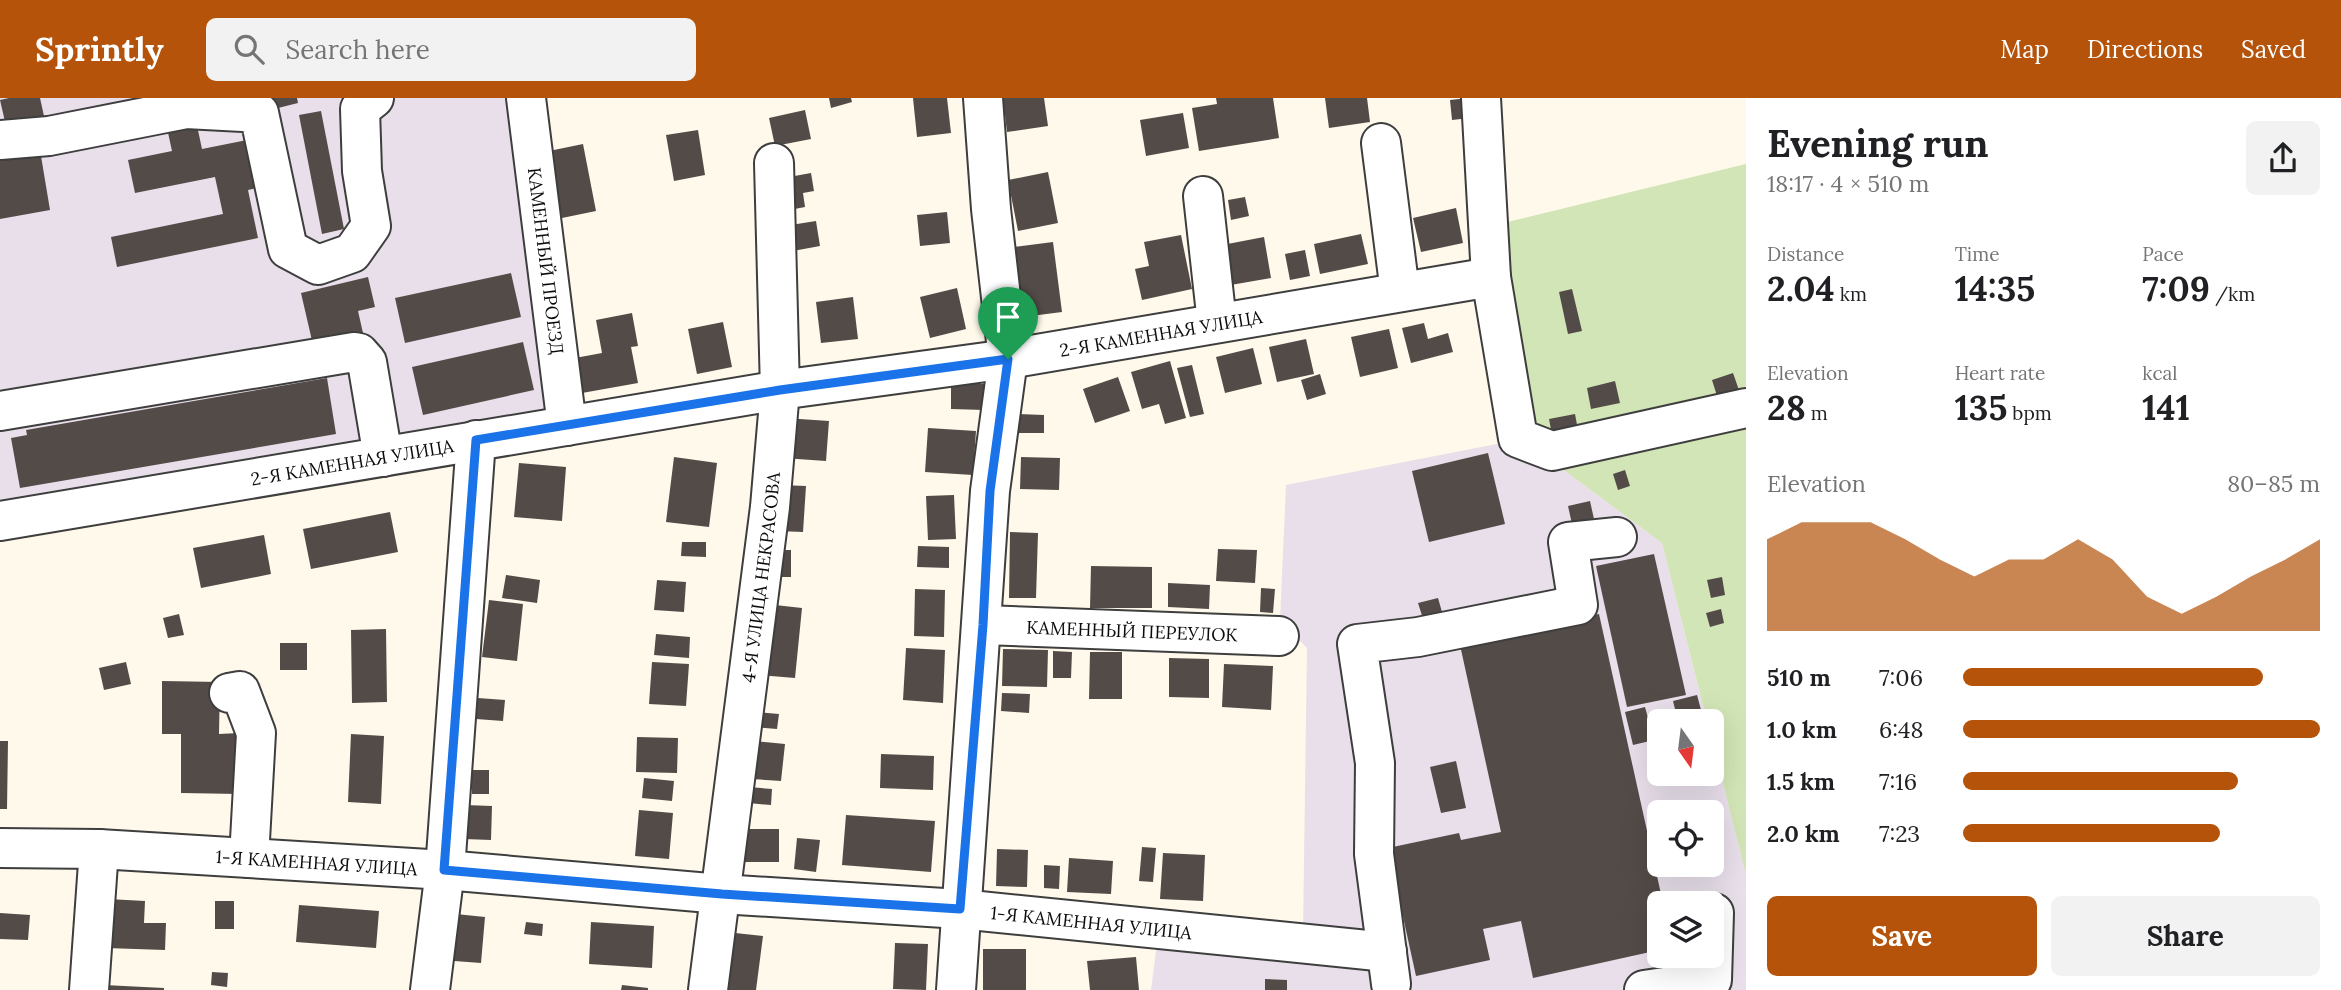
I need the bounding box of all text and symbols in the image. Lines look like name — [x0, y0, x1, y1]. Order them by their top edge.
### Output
search box — [206, 18, 696, 81]
text: Sprintly — [35, 28, 164, 70]
icon: search — [230, 30, 268, 68]
text: Search here — [286, 33, 430, 66]
text: Map — [2000, 34, 2049, 65]
text: Directions — [2087, 34, 2203, 65]
text: Saved — [2241, 34, 2306, 65]
text: Evening run — [1767, 119, 1989, 167]
button: share — [2246, 121, 2320, 195]
street label: КАМЕННЫЙ ПРОЕЗД — [523, 166, 569, 355]
text: 18:17 · 4 × 510 m — [1767, 169, 1929, 198]
text: Distance — [1767, 242, 1844, 266]
text: Time — [1955, 242, 1999, 266]
text: Pace — [2142, 242, 2184, 266]
text: 2.04 — [1767, 266, 1835, 311]
text: 14:35 — [1955, 266, 2035, 311]
text: 7:09 — [2142, 266, 2210, 311]
text: km — [1835, 282, 1867, 306]
text: /km — [2210, 282, 2255, 306]
pin — [978, 287, 1038, 359]
icon: arrive — [989, 298, 1027, 336]
street label: 2-Я КАМЕННАЯ УЛИЦА — [1058, 304, 1265, 362]
text: Elevation — [1767, 361, 1849, 385]
text: Heart rate — [1955, 361, 2045, 385]
text: kcal — [2142, 361, 2177, 385]
text: 28 — [1767, 385, 1806, 430]
text: 135 — [1955, 385, 2007, 430]
text: 141 — [2142, 385, 2190, 430]
text: m — [1806, 401, 1828, 425]
text: bpm — [2007, 401, 2052, 425]
street label: 2-Я КАМЕННАЯ УЛИЦА — [249, 433, 456, 490]
text: Elevation — [1767, 469, 1866, 498]
text: 80–85 m — [2227, 469, 2320, 498]
street label: 4-Я УЛИЦА НЕКРАСОВА — [736, 471, 784, 684]
street label: КАМЕННЫЙ ПЕРЕУЛОК — [1026, 615, 1239, 646]
text: 510 m — [1767, 663, 1831, 692]
text: 7:06 — [1879, 663, 1923, 692]
north arrow — [1647, 709, 1724, 786]
map controls — [1647, 709, 1724, 968]
text: 1.0 km — [1767, 715, 1837, 744]
text: 6:48 — [1879, 715, 1923, 744]
text: 1.5 km — [1767, 767, 1835, 796]
text: 7:16 — [1879, 767, 1917, 796]
button: locate — [1647, 800, 1724, 877]
text: 2.0 km — [1767, 819, 1840, 848]
text: 7:23 — [1879, 819, 1920, 848]
street label: 1-Я КАМЕННАЯ УЛИЦА — [215, 845, 419, 880]
button: layers — [1647, 891, 1724, 968]
button: Save — [1767, 896, 2037, 976]
button: Share — [2051, 896, 2320, 976]
street label: 1-Я КАМЕННАЯ УЛИЦА — [989, 901, 1194, 944]

